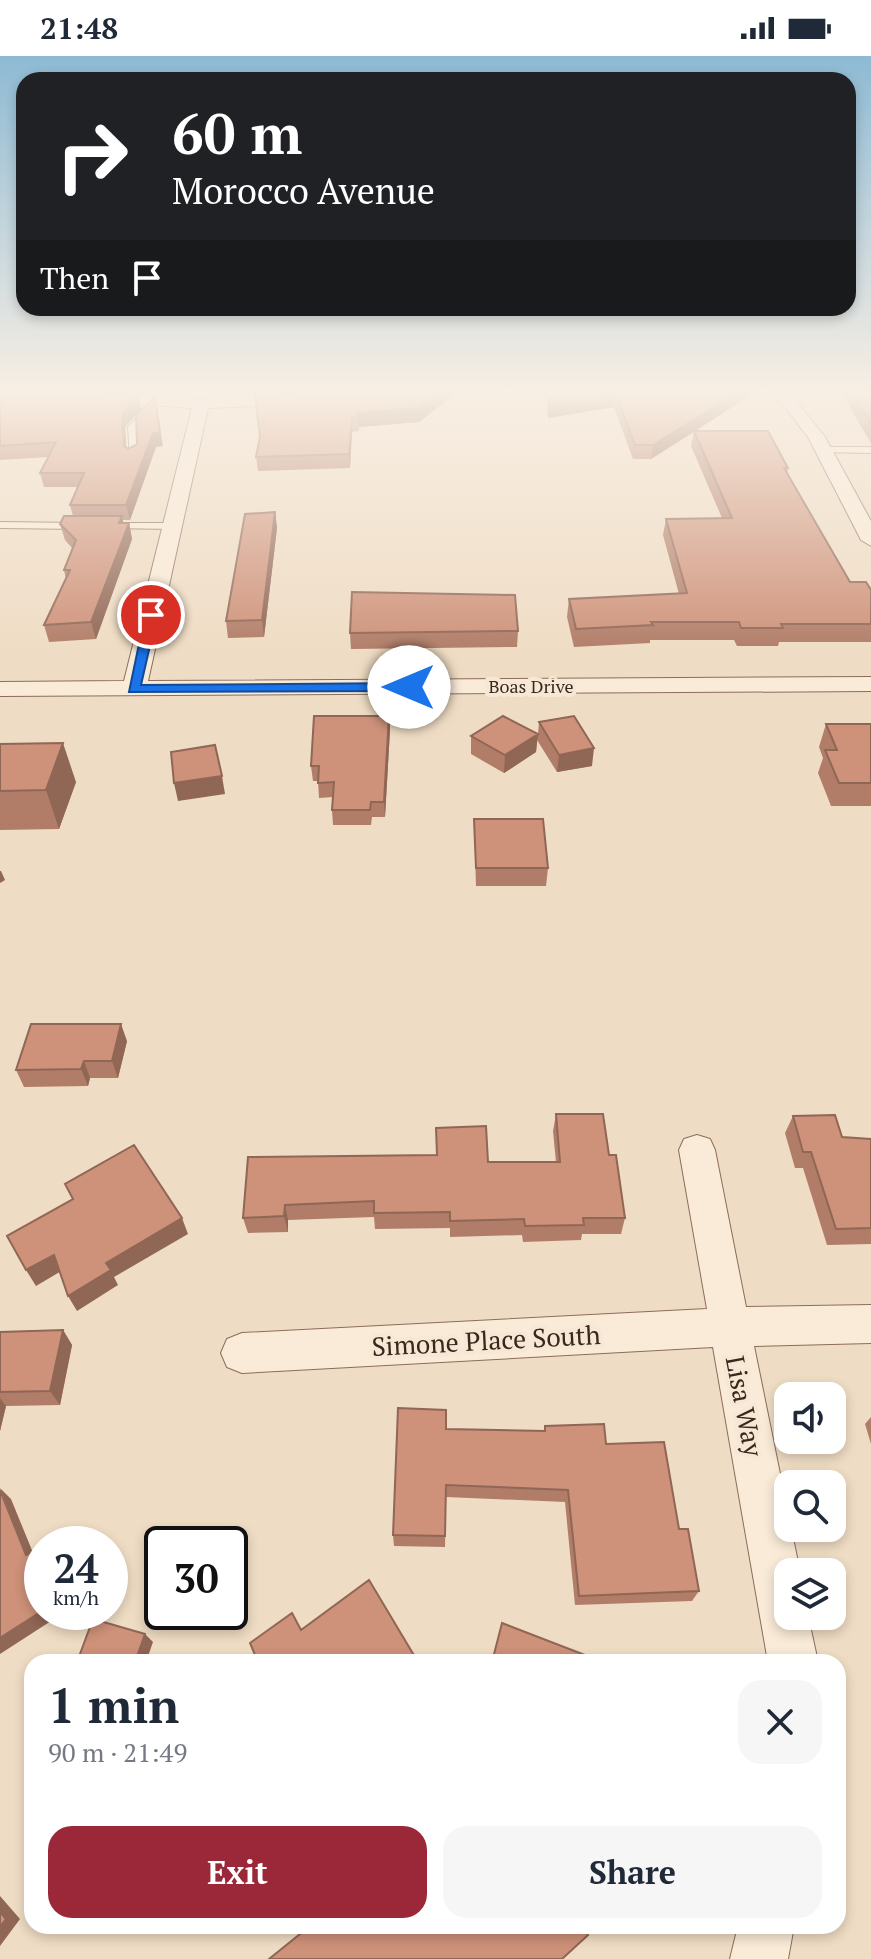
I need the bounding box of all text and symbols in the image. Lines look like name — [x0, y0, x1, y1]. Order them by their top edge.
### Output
text: 21:48 — [40, 8, 118, 48]
text: 60 m — [172, 96, 302, 170]
icon: right — [40, 104, 144, 208]
text: Morocco Avenue — [172, 167, 435, 214]
icon: arrive — [125, 256, 169, 300]
text: Then — [40, 258, 109, 298]
pin — [117, 581, 185, 649]
icon: arrive — [129, 593, 173, 637]
position arrow — [367, 645, 451, 729]
street label: Boas Drive — [488, 674, 574, 698]
street label: Simone Place South — [371, 1317, 601, 1363]
street label: Lisa Way — [719, 1353, 772, 1460]
map controls — [774, 1382, 846, 1630]
button: sound — [774, 1382, 846, 1454]
button: search — [774, 1470, 846, 1542]
speed limit sign: 30 — [144, 1526, 248, 1630]
text: 24 — [53, 1541, 99, 1594]
button: layers — [774, 1558, 846, 1630]
text: km/h — [53, 1584, 99, 1611]
text: 1 min — [48, 1673, 179, 1737]
button: close — [738, 1680, 822, 1764]
text: 90 m · 21:49 — [48, 1735, 187, 1769]
button: Exit — [48, 1826, 427, 1918]
button: Share — [443, 1826, 822, 1918]

